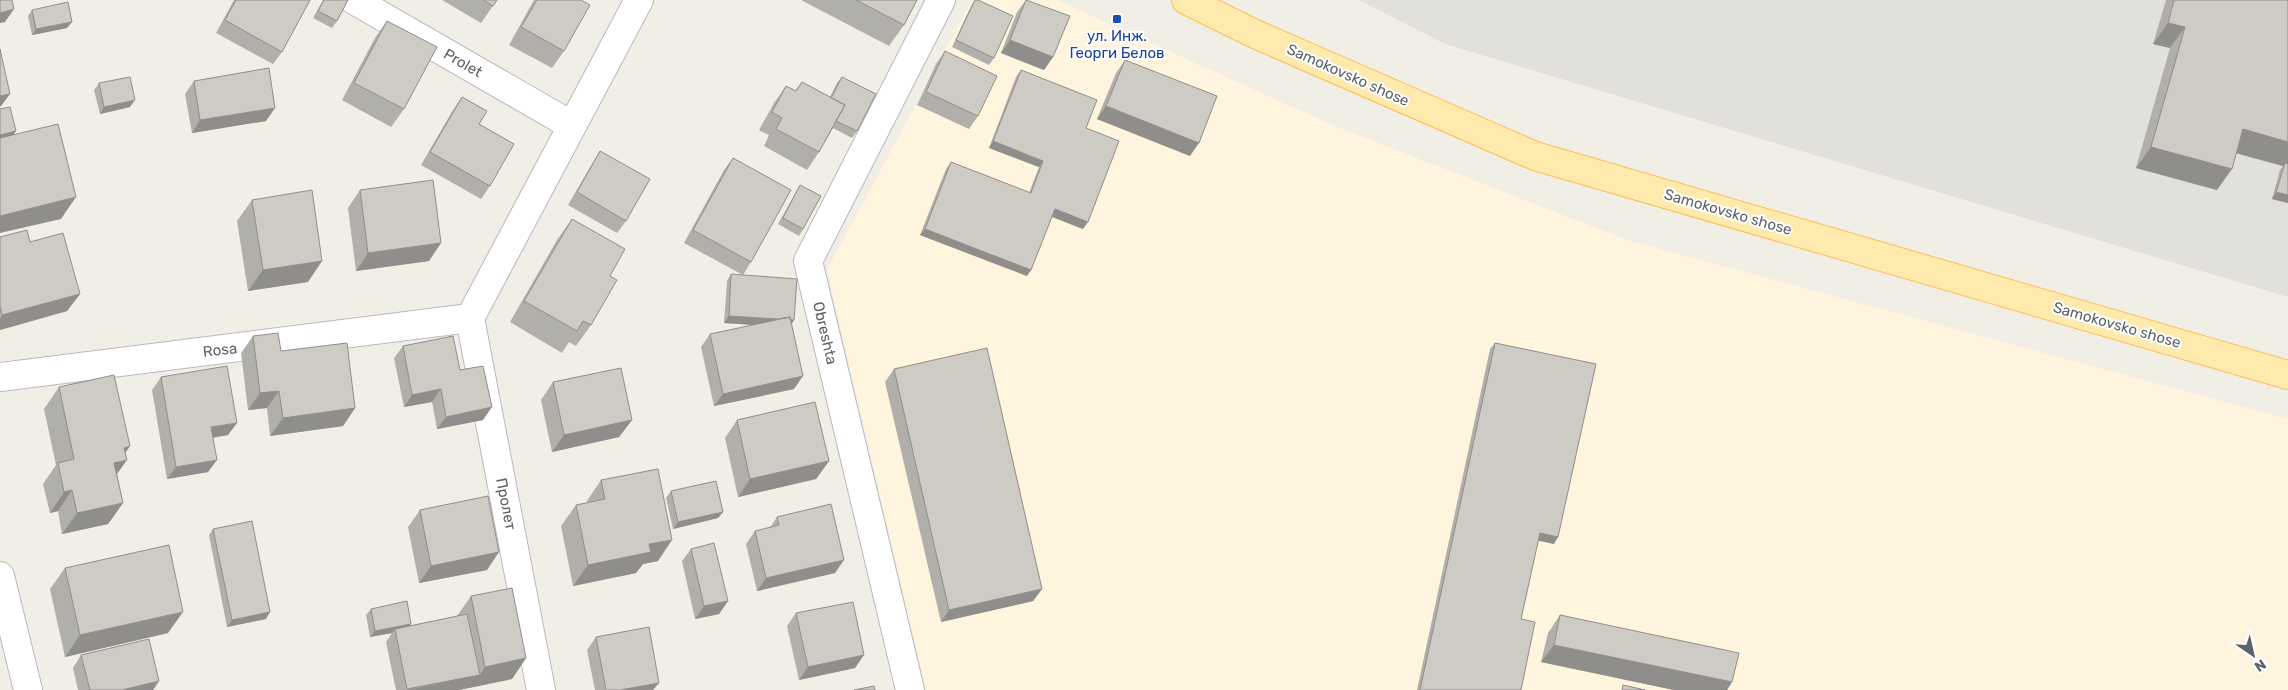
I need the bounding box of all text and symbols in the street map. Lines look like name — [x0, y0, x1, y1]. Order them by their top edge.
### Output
marker: ул. Инж. Георги Белов — [1111, 13, 1123, 25]
place label: ул. Инж. Георги Белов — [1070, 27, 1164, 62]
street label: Samokovsko shose — [1284, 40, 1412, 110]
street label: Prolet — [440, 45, 486, 81]
street label: Samokovsko shose — [1662, 185, 1794, 239]
street label: Samokovsko shose — [2051, 298, 2183, 352]
street label: Obreshta — [809, 300, 841, 366]
street label: Rosa — [202, 339, 238, 361]
street label: Пролет — [492, 476, 520, 532]
north arrow — [2228, 630, 2278, 680]
text: N — [2251, 655, 2269, 675]

